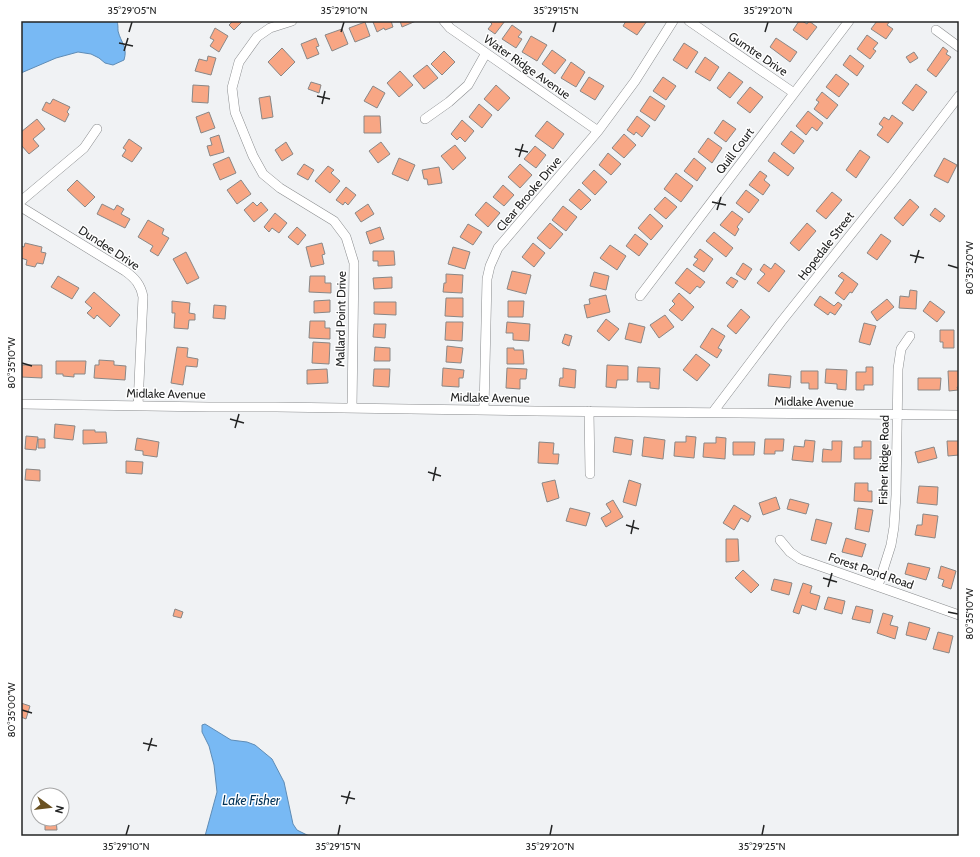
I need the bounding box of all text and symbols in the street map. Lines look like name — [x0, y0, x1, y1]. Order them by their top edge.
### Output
text: 35°29'05"N — [107, 4, 157, 17]
text: 35°29'10"N — [321, 4, 367, 17]
text: 35°29'15"N — [533, 4, 579, 17]
text: 35°29'20"N — [744, 4, 792, 17]
street label: Gumtre Drive — [726, 28, 791, 79]
street label: Water Ridge Avenue — [481, 31, 574, 102]
street label: Quill Court — [712, 124, 757, 177]
street label: Clear Brooke Drive — [493, 153, 564, 234]
street label: Hopedale Street — [794, 209, 857, 283]
street label: Dundee Drive — [76, 222, 143, 273]
text: 80°35'20"W — [963, 241, 976, 295]
street label: Mallard Point Drive — [332, 271, 349, 367]
text: 80°35'10"W — [5, 337, 18, 389]
street label: Midlake Avenue — [126, 385, 206, 402]
street label: Midlake Avenue — [450, 389, 530, 406]
street label: Midlake Avenue — [774, 393, 854, 410]
street label: Fisher Ridge Road — [875, 415, 892, 505]
street label: Forest Pond Road — [827, 549, 916, 592]
text: 80°35'10"W — [963, 588, 976, 640]
text: 80°35'00"W — [5, 682, 18, 738]
north arrow — [30, 787, 70, 827]
water label: Lake Fisher — [222, 792, 281, 808]
text: N — [52, 804, 67, 815]
text: 35°29'10"N — [103, 840, 149, 853]
text: 35°29'15"N — [315, 840, 361, 853]
text: 35°29'20"N — [526, 840, 574, 853]
text: 35°29'25"N — [738, 840, 786, 853]

